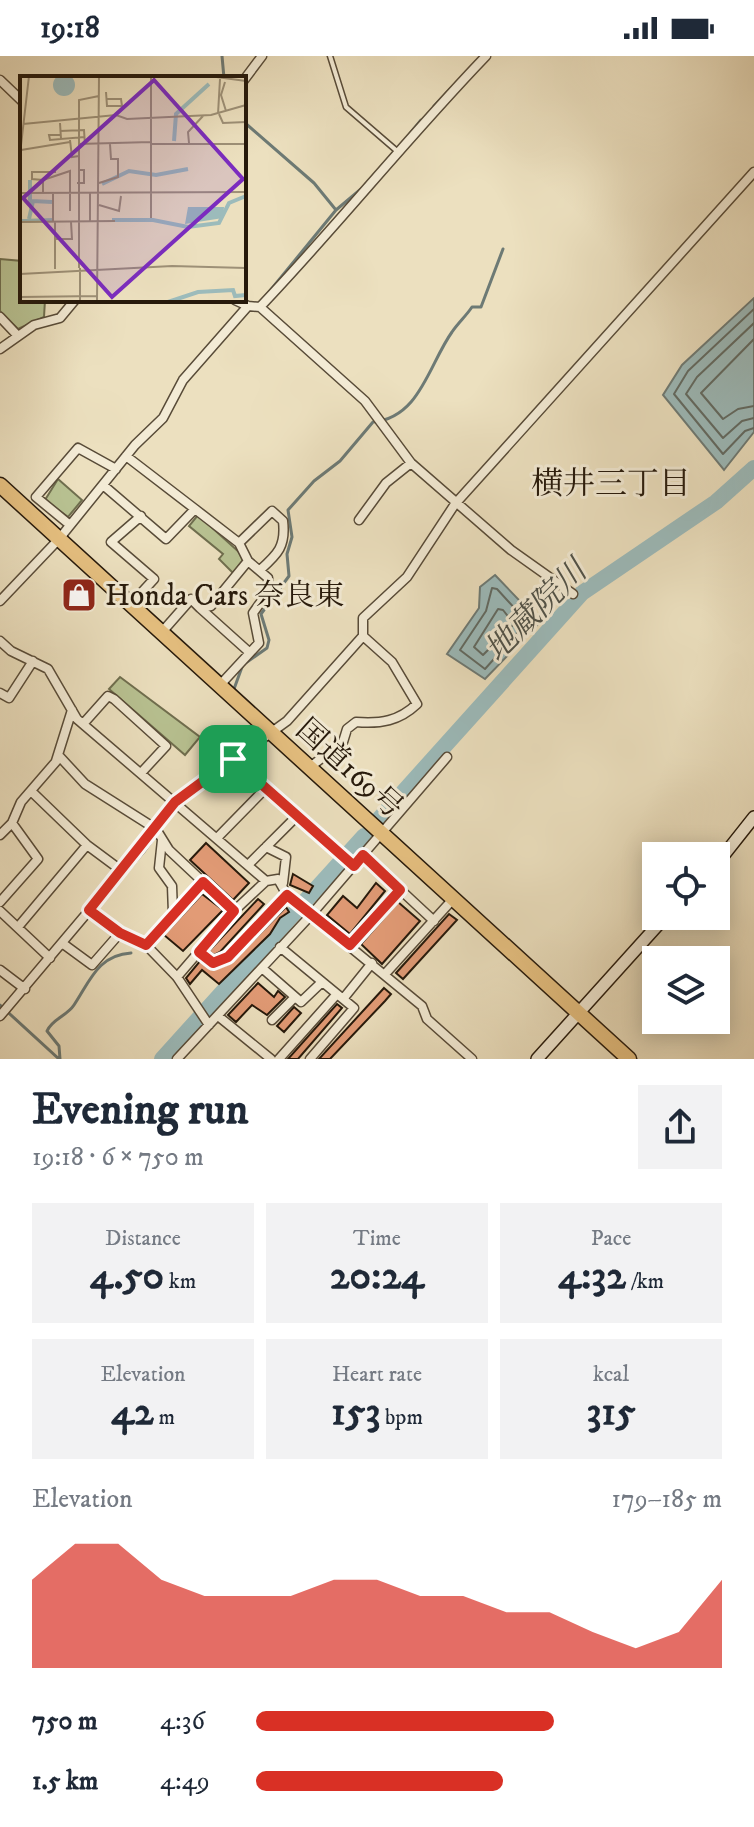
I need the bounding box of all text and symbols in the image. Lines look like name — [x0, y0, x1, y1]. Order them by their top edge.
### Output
text: 19:18 — [40, 10, 100, 47]
inset map — [20, 76, 246, 302]
district label: 横井三丁目 — [531, 465, 691, 505]
water label: 地蔵院川 — [477, 550, 598, 671]
shop icon: Honda Cars 奈良東 — [60, 576, 98, 614]
place label: Honda Cars 奈良東 — [105, 578, 344, 615]
street label: 国道169号 — [288, 711, 410, 827]
pin — [199, 725, 267, 793]
icon: arrive — [211, 737, 255, 781]
map controls — [642, 842, 730, 1034]
button: locate — [642, 842, 730, 930]
button: layers — [642, 946, 730, 1034]
text: Evening run — [32, 1083, 249, 1138]
button: share — [638, 1085, 722, 1169]
text: 19:18 · 6 × 750 m — [32, 1141, 204, 1174]
text: Distance — [105, 1225, 181, 1252]
text: Time — [353, 1225, 401, 1252]
text: Pace — [591, 1225, 631, 1252]
text: 4.50 — [90, 1252, 164, 1302]
text: 20:24 — [330, 1252, 424, 1302]
text: 4:32 — [558, 1252, 626, 1302]
text: km — [164, 1268, 196, 1295]
text: /km — [626, 1268, 664, 1295]
text: Elevation — [100, 1361, 186, 1388]
text: Heart rate — [332, 1361, 422, 1388]
text: kcal — [593, 1361, 629, 1388]
text: 42 — [111, 1388, 154, 1438]
text: 153 — [331, 1388, 380, 1438]
text: 315 — [586, 1388, 636, 1438]
text: m — [154, 1404, 175, 1431]
text: bpm — [380, 1404, 423, 1431]
text: Elevation — [32, 1483, 133, 1516]
text: 179–185 m — [612, 1483, 722, 1516]
text: 750 m — [32, 1705, 98, 1738]
text: 4:36 — [160, 1705, 205, 1738]
text: 1.5 km — [32, 1765, 98, 1798]
text: 4:49 — [160, 1765, 210, 1798]

